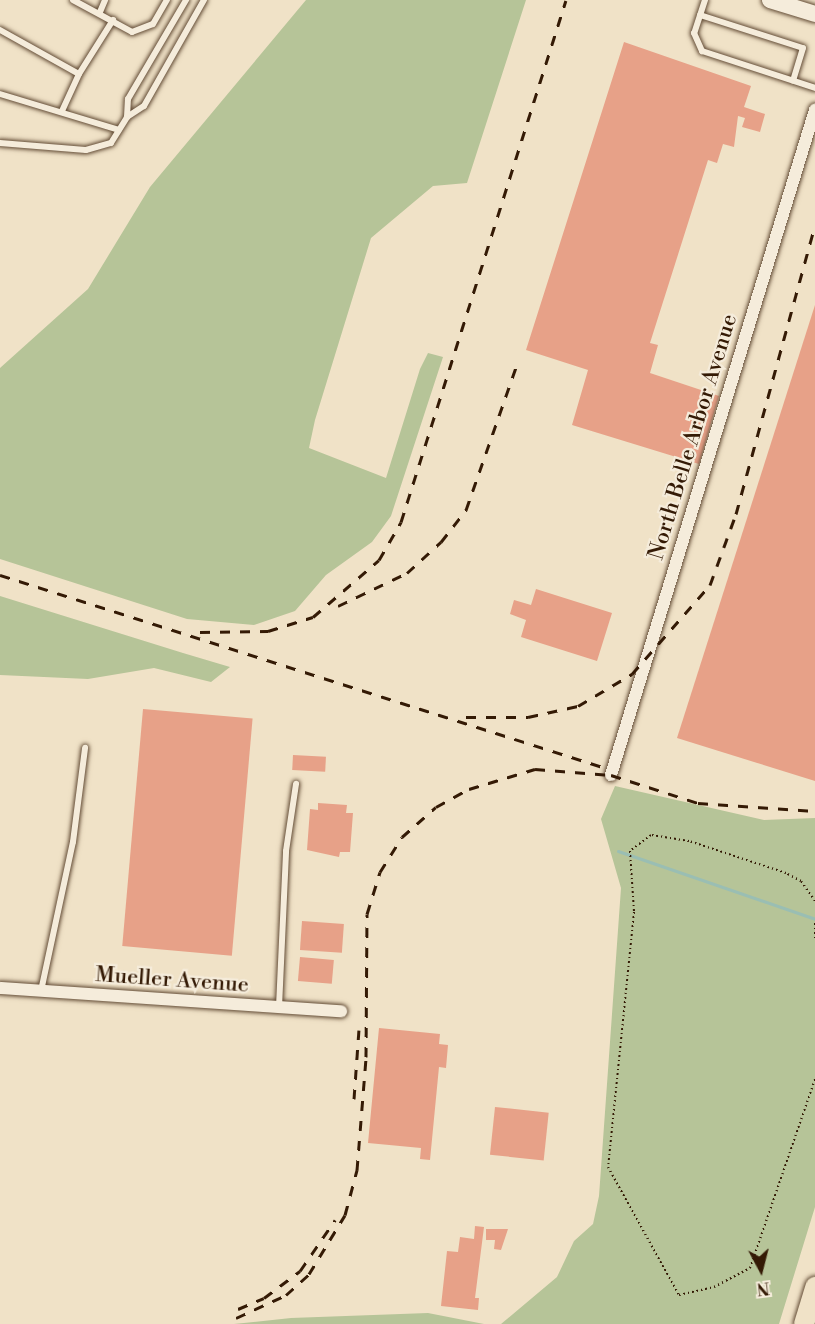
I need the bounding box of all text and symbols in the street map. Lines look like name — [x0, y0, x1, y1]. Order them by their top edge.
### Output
street label: North Belle Arbor Avenue — [643, 311, 743, 563]
street label: Mueller Avenue — [94, 961, 250, 999]
north arrow — [731, 1240, 791, 1300]
text: N — [756, 1277, 771, 1299]

